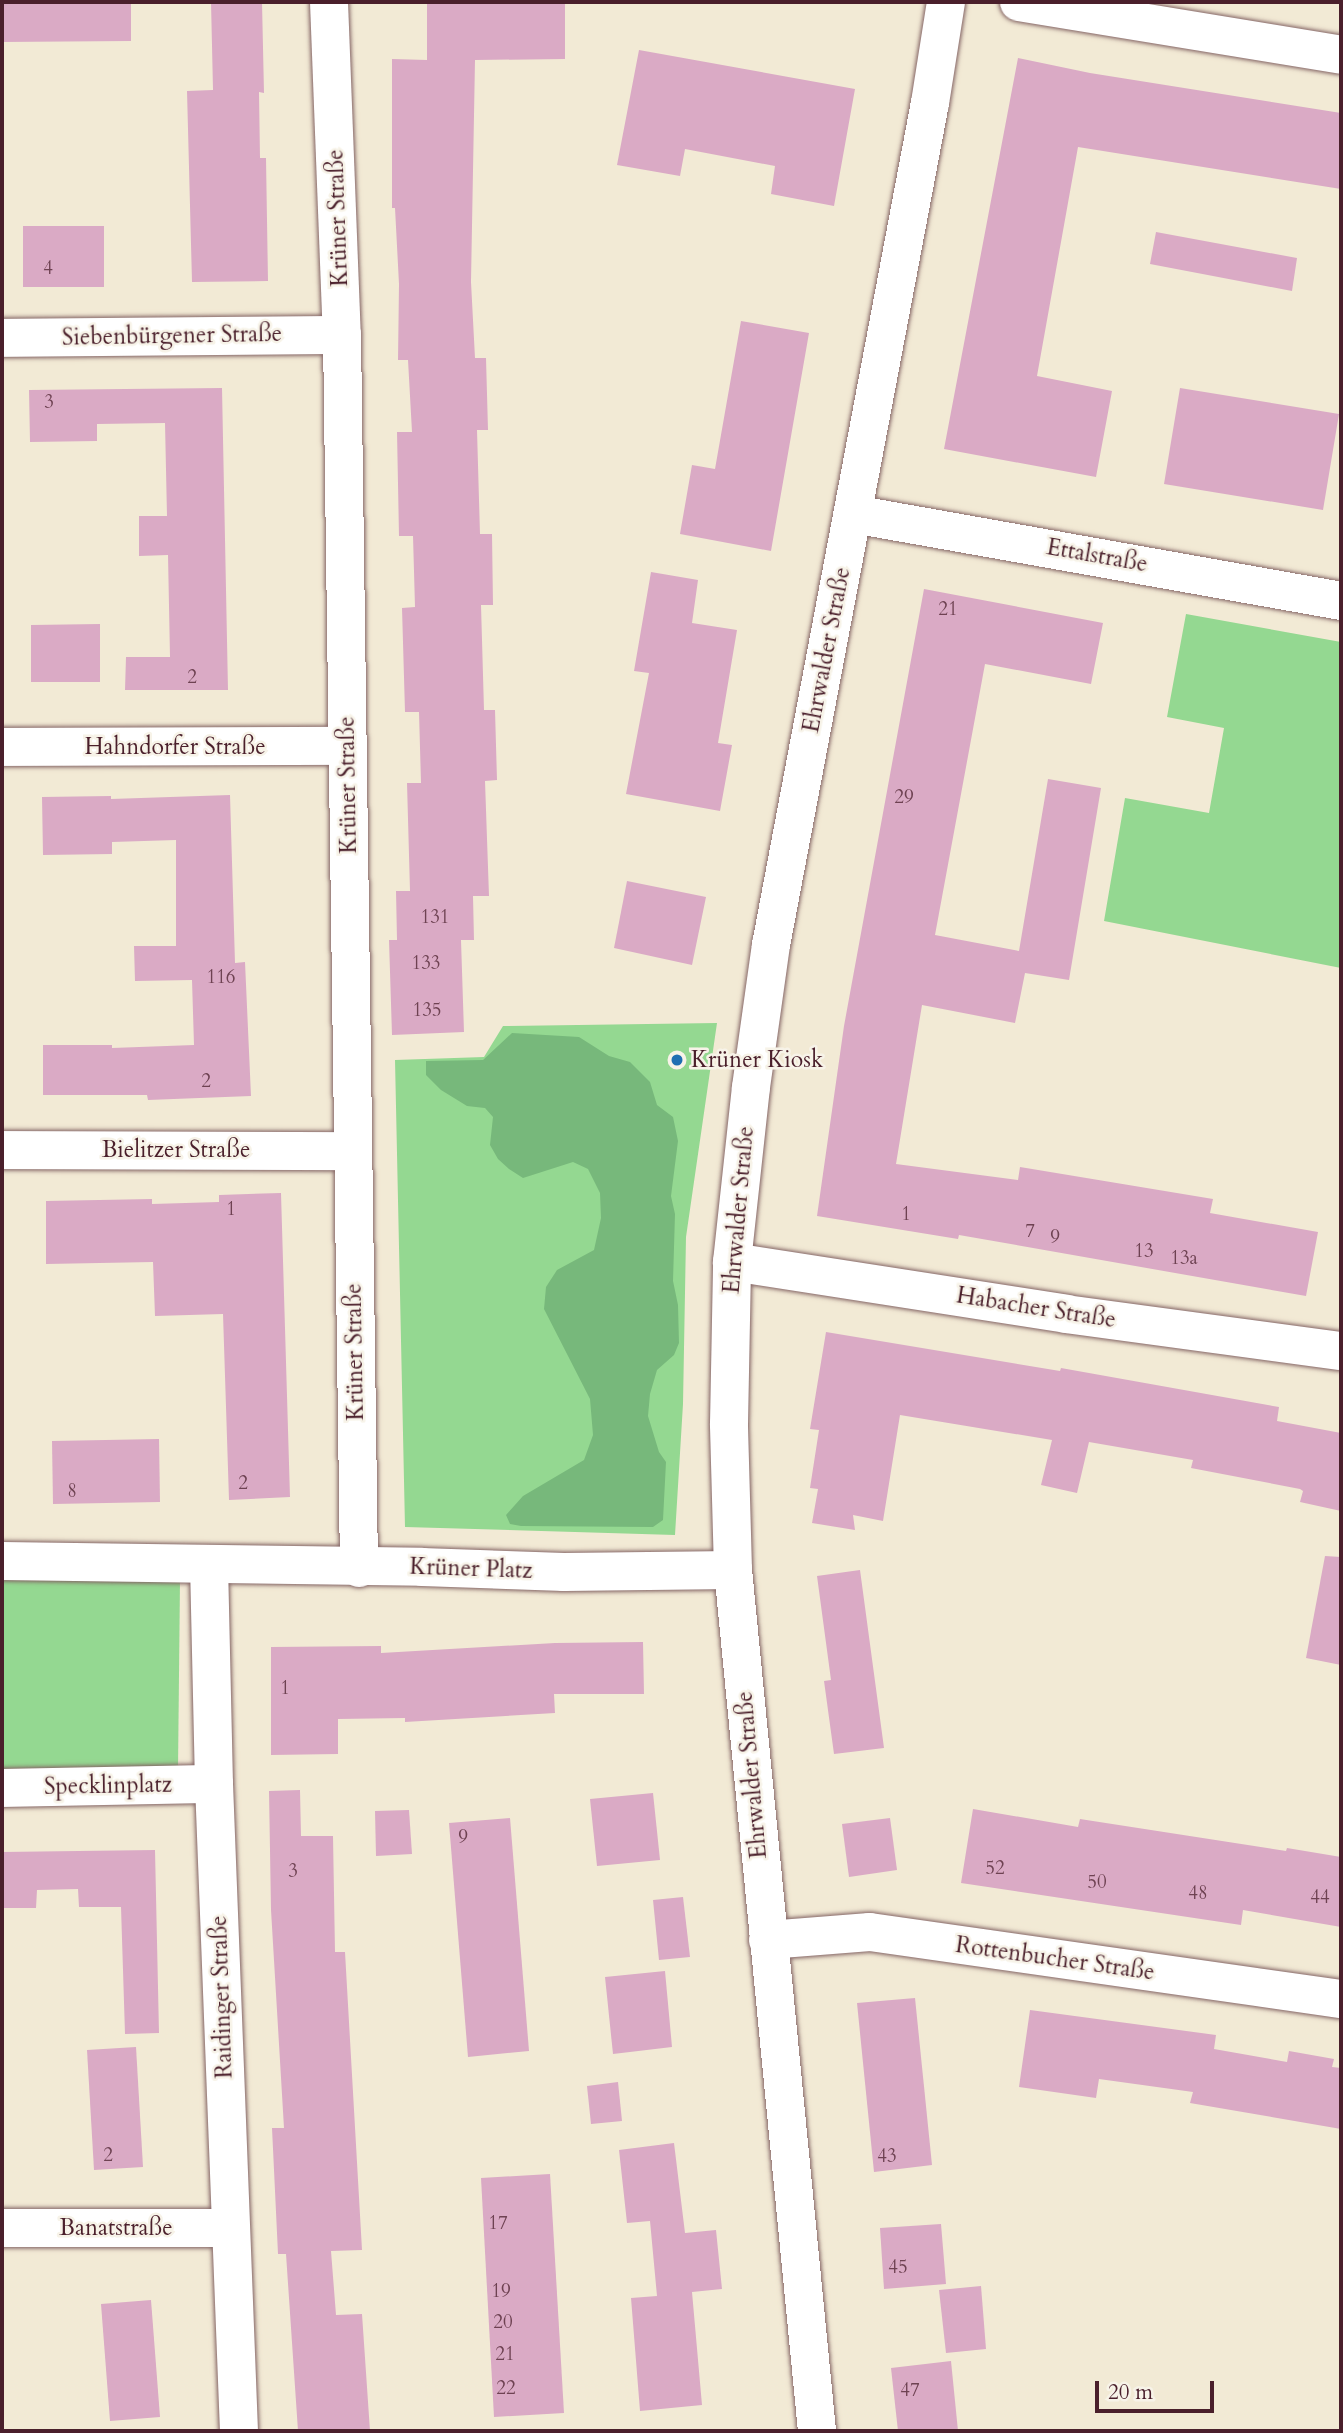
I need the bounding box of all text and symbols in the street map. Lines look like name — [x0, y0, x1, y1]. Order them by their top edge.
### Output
street label: Krüner Straße — [322, 149, 354, 287]
house number: 4 — [43, 258, 53, 280]
street label: Siebenbürgener Straße — [62, 320, 282, 352]
house number: 3 — [44, 392, 54, 414]
street label: Ettalstraße — [1044, 534, 1150, 578]
street label: Ehrwalder Straße — [797, 565, 857, 735]
house number: 21 — [938, 599, 958, 621]
house number: 2 — [187, 667, 197, 689]
street label: Krüner Straße — [333, 716, 363, 854]
street label: Hahndorfer Straße — [84, 733, 266, 761]
house number: 29 — [894, 787, 914, 809]
house number: 131 — [420, 907, 450, 929]
house number: 133 — [411, 953, 441, 975]
house number: 116 — [206, 967, 236, 989]
house number: 135 — [412, 1000, 442, 1022]
place label: Krüner Kiosk — [691, 1046, 823, 1074]
marker: Krüner Kiosk — [669, 1052, 685, 1068]
house number: 2 — [201, 1071, 211, 1093]
street label: Ehrwalder Straße — [718, 1125, 760, 1295]
street label: Bielitzer Straße — [102, 1136, 250, 1164]
house number: 1 — [226, 1199, 236, 1221]
house number: 1 — [901, 1204, 911, 1226]
house number: 7 — [1025, 1221, 1035, 1243]
house number: 9 — [1050, 1227, 1060, 1249]
house number: 13 — [1134, 1241, 1154, 1263]
house number: 13a — [1170, 1248, 1198, 1270]
street label: Habacher Straße — [954, 1282, 1118, 1334]
street label: Krüner Straße — [340, 1283, 370, 1421]
house number: 2 — [238, 1473, 248, 1495]
house number: 8 — [67, 1481, 77, 1503]
street label: Krüner Platz — [409, 1553, 533, 1585]
house number: 1 — [280, 1678, 290, 1700]
street label: Ehrwalder Straße — [731, 1690, 773, 1860]
street label: Specklinplatz — [44, 1771, 172, 1801]
house number: 9 — [458, 1827, 468, 1849]
house number: 52 — [985, 1858, 1005, 1880]
house number: 3 — [288, 1861, 298, 1883]
house number: 50 — [1087, 1872, 1107, 1894]
house number: 48 — [1188, 1883, 1208, 1905]
house number: 44 — [1310, 1887, 1330, 1909]
street label: Raidinger Straße — [205, 1915, 239, 2079]
street label: Rottenbucher Straße — [954, 1931, 1156, 1987]
house number: 2 — [103, 2145, 113, 2167]
house number: 43 — [877, 2146, 897, 2168]
house number: 17 — [488, 2213, 508, 2235]
street label: Banatstraße — [59, 2214, 173, 2242]
house number: 45 — [888, 2257, 908, 2279]
house number: 19 — [491, 2281, 511, 2303]
house number: 20 — [493, 2312, 513, 2334]
house number: 21 — [495, 2344, 515, 2366]
scale bar — [1098, 2366, 1217, 2410]
house number: 22 — [496, 2378, 516, 2400]
text: 20 m — [1108, 2378, 1153, 2407]
house number: 47 — [900, 2380, 920, 2402]

